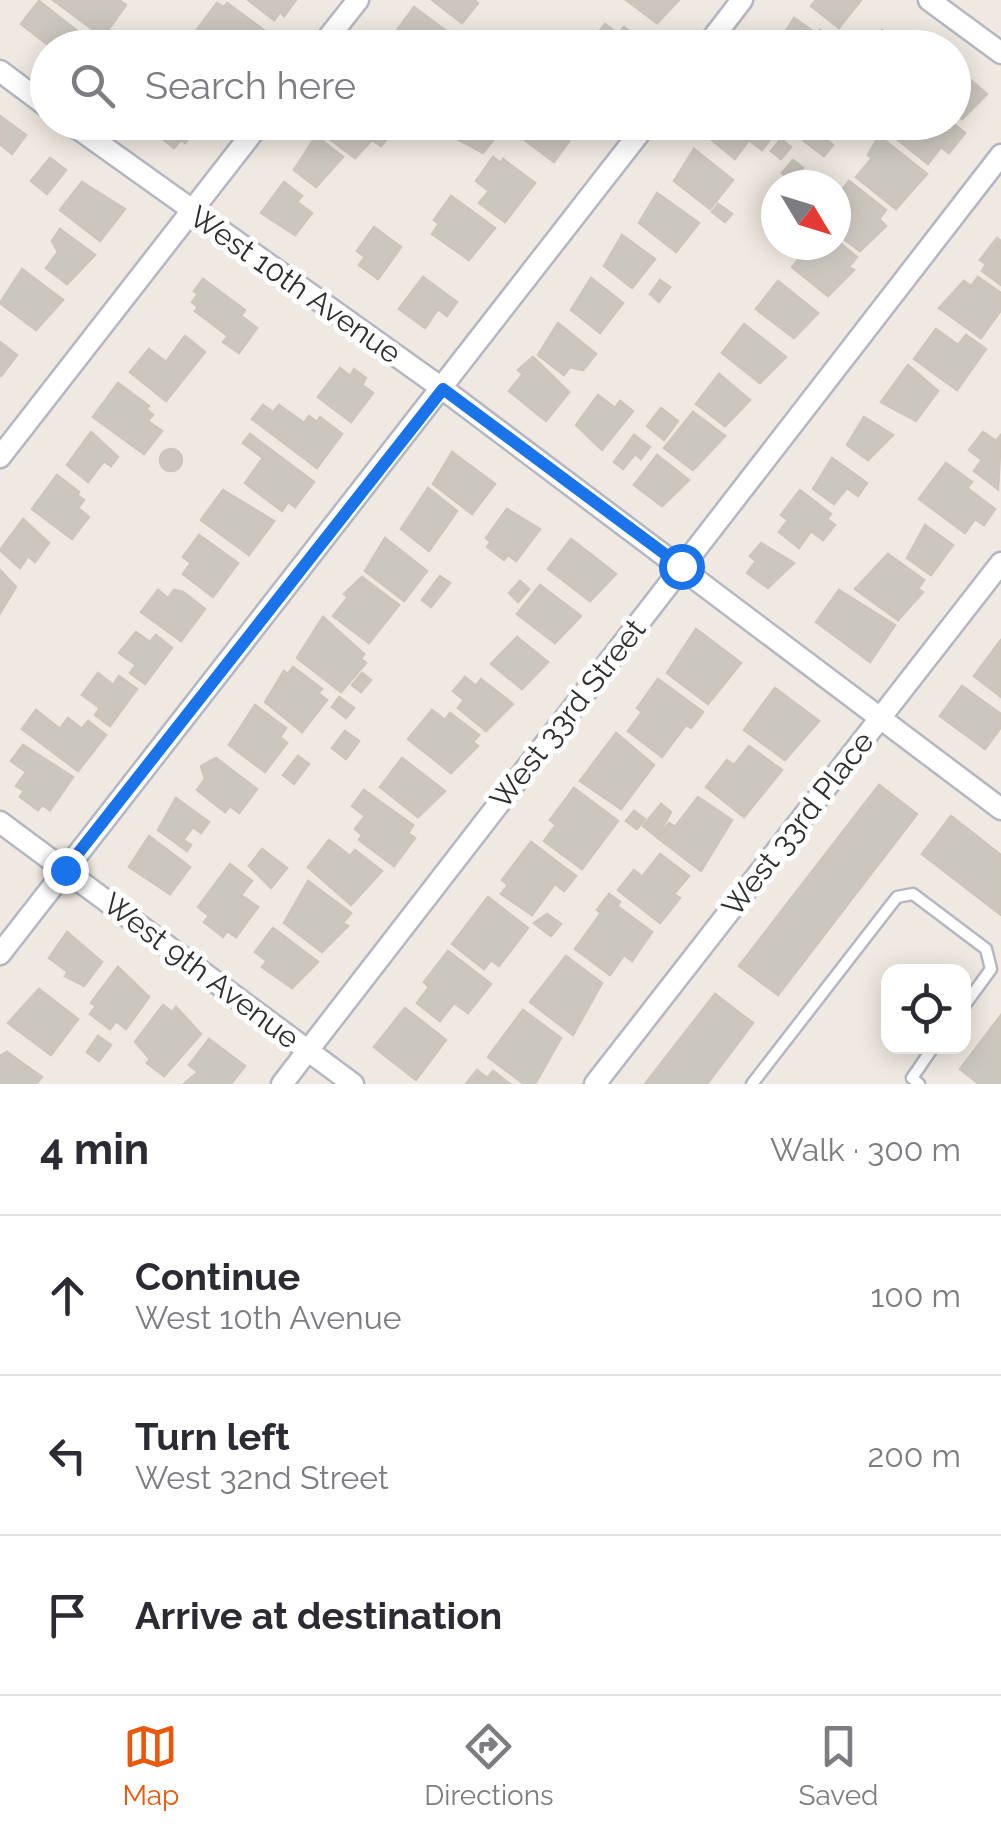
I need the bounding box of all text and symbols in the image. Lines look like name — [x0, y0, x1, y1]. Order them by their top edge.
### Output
search box — [30, 30, 971, 140]
icon: search — [65, 58, 120, 113]
text: Search here — [145, 63, 356, 108]
north arrow — [761, 170, 851, 260]
street label: West 10th Avenue — [183, 199, 408, 371]
route start — [659, 544, 705, 590]
street label: West 33rd Street — [483, 612, 652, 815]
street label: West 33rd Place — [715, 724, 881, 923]
route end — [43, 848, 89, 894]
street label: West 9th Avenue — [96, 886, 306, 1056]
map controls — [881, 964, 971, 1054]
button: locate — [881, 964, 971, 1054]
text: 4 min — [40, 1125, 149, 1174]
text: Walk · 300 m — [770, 1131, 961, 1168]
text: Continue — [135, 1254, 300, 1299]
icon: ahead — [40, 1268, 95, 1323]
text: 100 m — [871, 1277, 961, 1314]
text: West 10th Avenue — [135, 1299, 402, 1336]
text: Turn left — [135, 1414, 290, 1459]
icon: left — [40, 1428, 95, 1483]
text: 200 m — [868, 1437, 961, 1474]
text: West 32nd Street — [135, 1459, 389, 1496]
icon: arrive — [40, 1588, 95, 1643]
text: Arrive at destination — [135, 1593, 502, 1638]
tab: Map — [122, 1719, 179, 1812]
tab: Directions — [424, 1719, 554, 1812]
tab: Saved — [798, 1719, 879, 1812]

